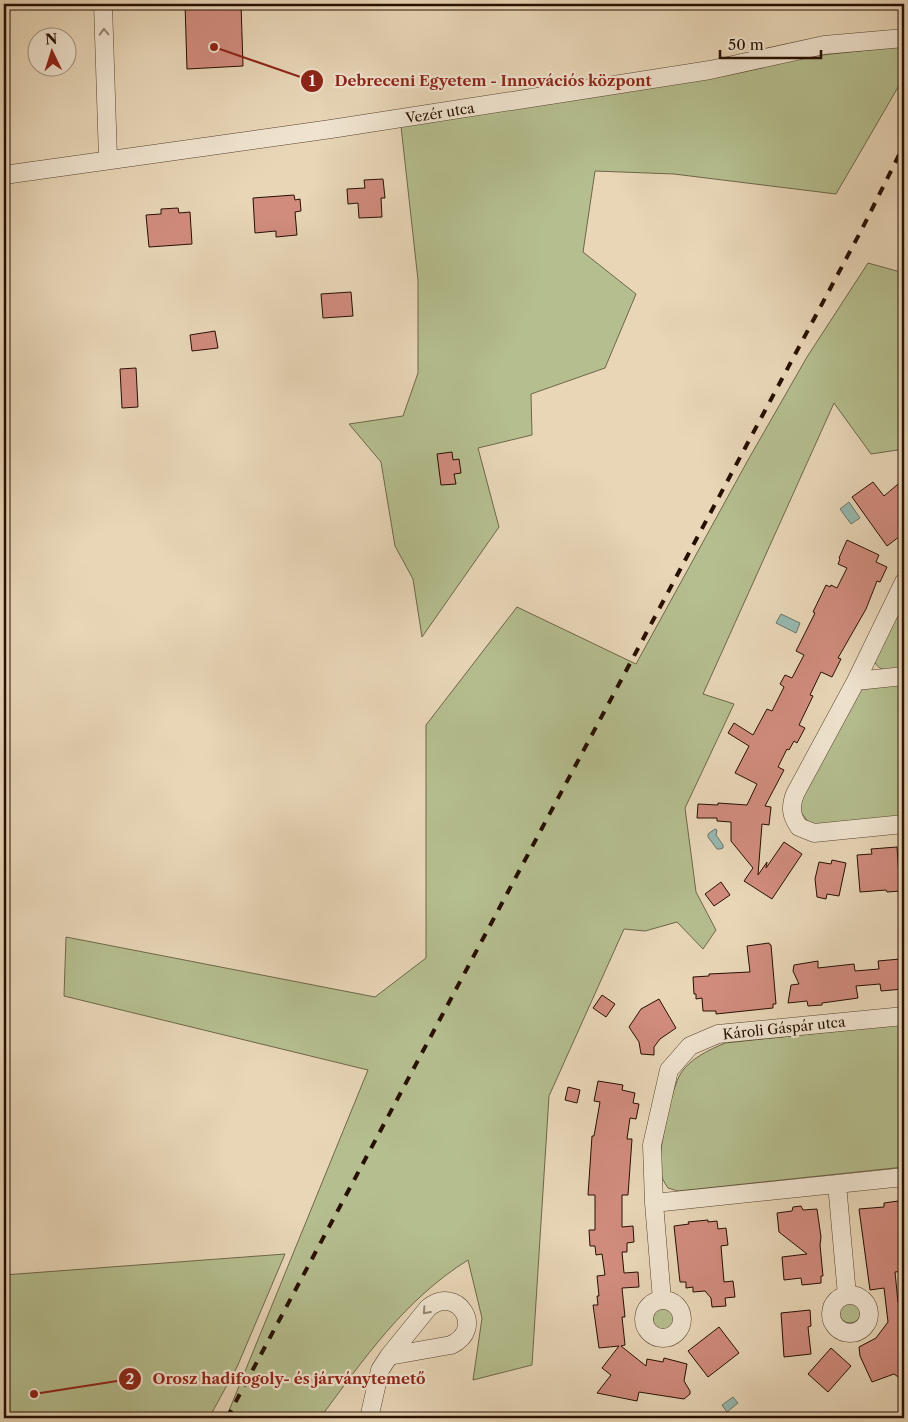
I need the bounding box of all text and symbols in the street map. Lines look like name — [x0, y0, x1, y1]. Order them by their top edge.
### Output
north arrow — [28, 28, 78, 78]
one-way arrow — [99, 28, 110, 36]
scale bar — [720, 28, 822, 60]
text: N — [44, 30, 58, 48]
text: 50 m — [728, 35, 764, 54]
callout: Debreceni Egyetem - Innovációs központ — [299, 66, 661, 96]
text: 1 — [309, 71, 316, 90]
text: Debreceni Egyetem - Innovációs központ — [335, 71, 651, 90]
street label: Vezér utca — [403, 99, 476, 127]
street label: Károli Gáspár utca — [722, 1013, 847, 1043]
one-way arrow — [423, 1306, 432, 1315]
callout: Orosz hadifogoly- és járványtemető — [117, 1364, 435, 1394]
text: 2 — [126, 1369, 135, 1388]
text: Orosz hadifogoly- és járványtemető — [152, 1369, 426, 1388]

